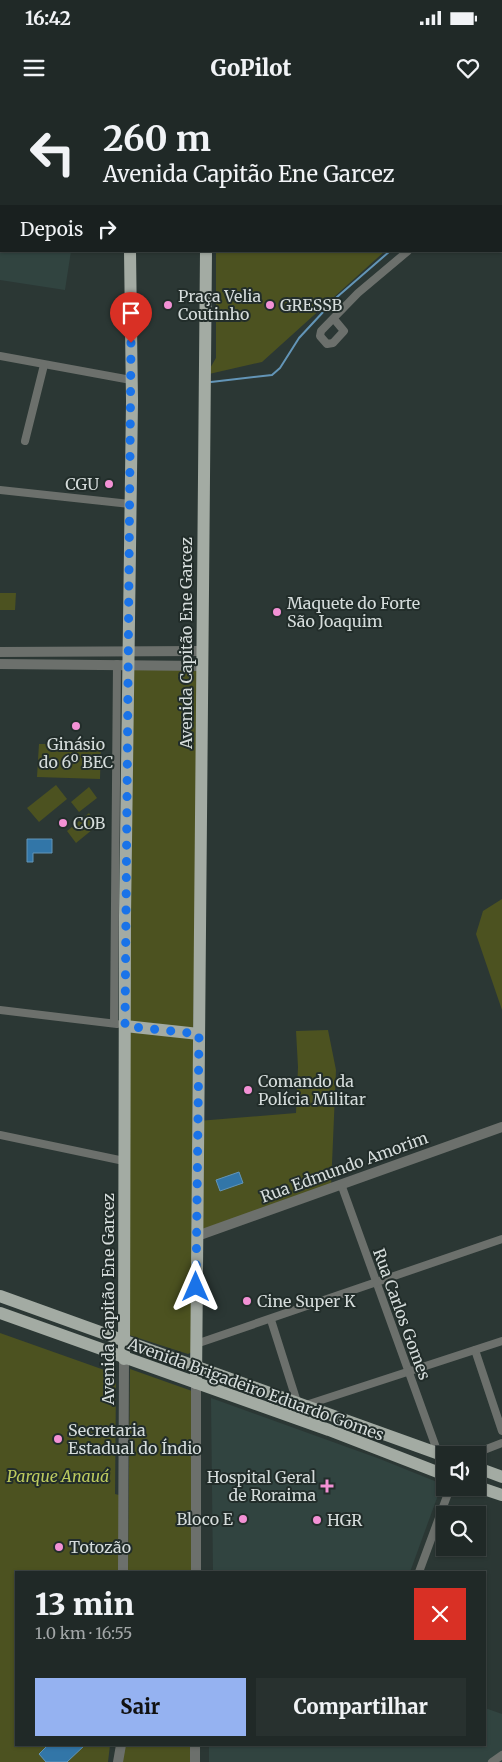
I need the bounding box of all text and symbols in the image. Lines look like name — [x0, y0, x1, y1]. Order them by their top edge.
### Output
text: 16:42 — [25, 6, 71, 30]
icon: menu — [20, 54, 48, 82]
text: GoPilot — [211, 54, 291, 82]
icon: heart — [454, 54, 482, 82]
text: 260 m — [103, 117, 211, 161]
icon: left — [20, 120, 85, 185]
text: Avenida Capitão Ene Garcez — [103, 160, 395, 188]
icon: right — [93, 215, 121, 243]
text: Depois — [20, 217, 83, 241]
place label: Praça Velia Coutinho — [178, 286, 262, 324]
pin — [110, 292, 152, 343]
place label: GRESSB — [280, 295, 342, 315]
icon: arrive — [117, 299, 145, 327]
marker: Praça Velia Coutinho — [162, 299, 174, 311]
marker: GRESSB — [264, 299, 276, 311]
place label: CGU — [65, 474, 99, 494]
marker: CGU — [103, 478, 115, 490]
street label: Avenida Capitão Ene Garcez — [176, 537, 196, 750]
place label: Maquete do Forte São Joaquim — [287, 593, 420, 631]
marker: Maquete do Forte São Joaquim — [271, 606, 283, 618]
marker: Ginásio do 6º BEC — [70, 720, 82, 732]
place label: Ginásio do 6º BEC — [39, 734, 113, 772]
place label: COB — [73, 813, 106, 833]
marker: COB — [57, 817, 69, 829]
place label: Comando da Polícia Militar — [258, 1071, 366, 1109]
marker: Comando da Polícia Militar — [242, 1084, 254, 1096]
street label: Rua Edmundo Amorim — [257, 1127, 431, 1207]
street label: Avenida Capitão Ene Garcez — [98, 1193, 118, 1406]
street label: Rua Carlos Gomes — [369, 1245, 435, 1383]
position arrow — [169, 1260, 221, 1312]
place label: Cine Super K — [257, 1291, 356, 1311]
marker: Cine Super K — [241, 1295, 253, 1307]
street label: Avenida Brigadeiro Eduardo Gomes — [124, 1333, 387, 1445]
place label: Secretaria Estadual do Índio — [68, 1420, 202, 1458]
marker: Secretaria Estadual do Índio — [52, 1433, 64, 1445]
map controls — [436, 1446, 486, 1556]
button: sound — [436, 1446, 486, 1496]
park label: Parque Anauá — [7, 1466, 109, 1486]
place label: Hospital Geral de Roraima — [207, 1467, 316, 1505]
marker: Hospital Geral de Roraima — [320, 1479, 334, 1493]
button: search — [436, 1506, 486, 1556]
place label: Bloco E — [176, 1509, 234, 1529]
place label: HGR — [327, 1510, 363, 1530]
marker: Bloco E — [237, 1513, 249, 1525]
marker: HGR — [311, 1514, 323, 1526]
place label: Totozão — [69, 1537, 131, 1557]
marker: Totozão — [53, 1541, 65, 1553]
text: 13 min — [35, 1585, 134, 1623]
button: close — [414, 1588, 466, 1640]
text: 1.0 km · 16:55 — [35, 1623, 132, 1643]
button: Sair — [35, 1678, 246, 1736]
button: Compartilhar — [256, 1678, 466, 1736]

